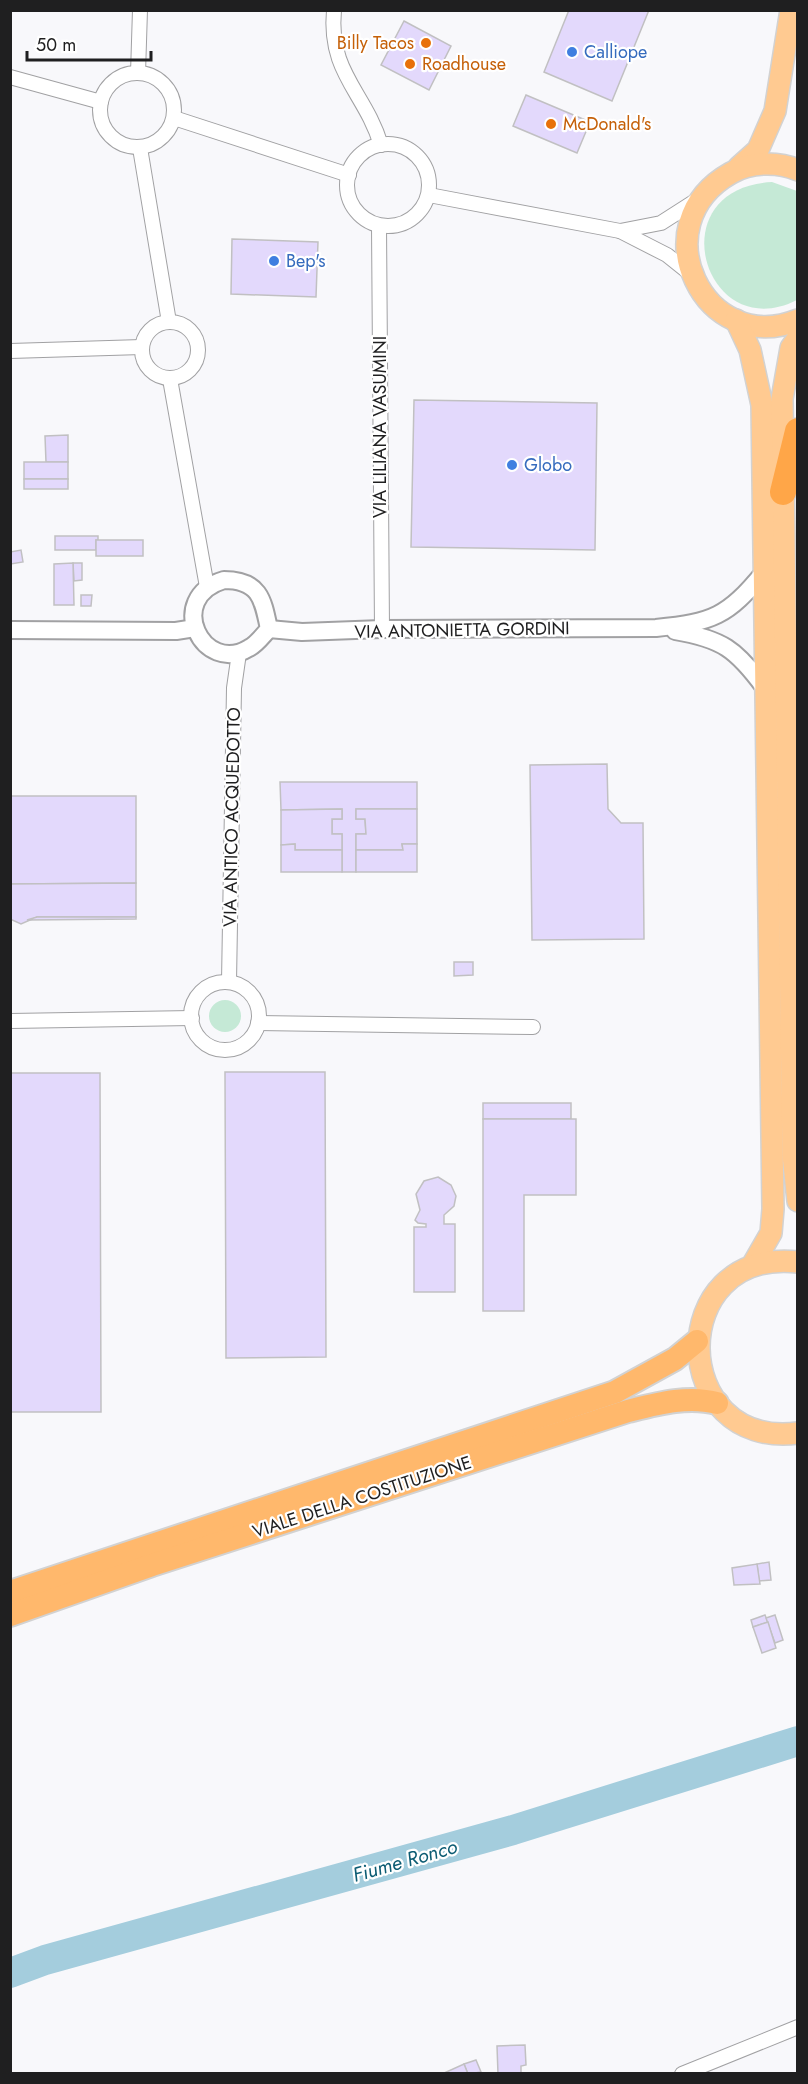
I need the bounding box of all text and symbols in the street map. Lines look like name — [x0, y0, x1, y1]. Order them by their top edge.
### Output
scale bar — [27, 24, 152, 62]
place label: Billy Tacos — [337, 30, 414, 56]
text: 50 m — [36, 32, 76, 58]
marker: Billy Tacos — [419, 36, 433, 50]
place label: Calliope — [584, 39, 647, 65]
marker: Calliope — [565, 45, 579, 59]
place label: Roadhouse — [422, 51, 506, 77]
marker: Roadhouse — [403, 57, 417, 71]
place label: McDonald's — [563, 111, 651, 137]
marker: McDonald's — [544, 117, 558, 131]
place label: Bep's — [286, 248, 326, 274]
marker: Bep's — [267, 254, 281, 268]
street label: VIA LILIANA VASUMINI — [367, 336, 393, 518]
place label: Globo — [524, 452, 572, 478]
marker: Globo — [505, 458, 519, 472]
street label: VIA ANTONIETTA GORDINI — [354, 615, 570, 645]
street label: VIA ANTICO ACQUEDOTTO — [217, 707, 247, 927]
street label: VIALE DELLA COSTITUZIONE — [249, 1449, 475, 1545]
water label: Fiume Ronco — [349, 1832, 461, 1890]

